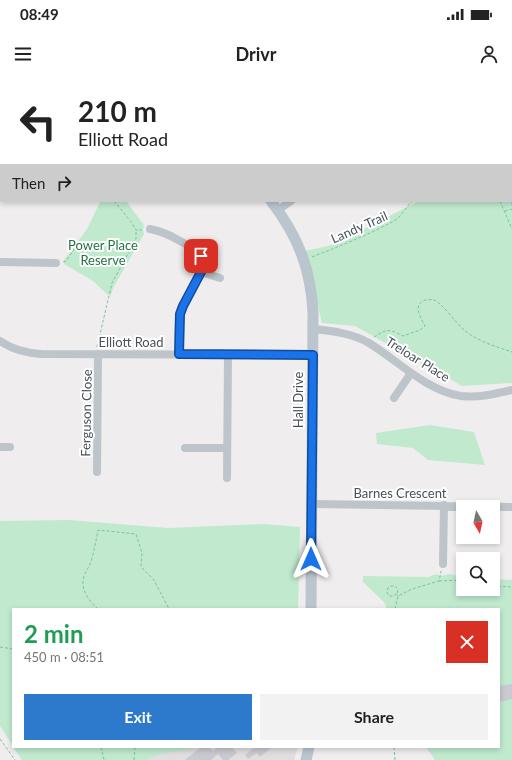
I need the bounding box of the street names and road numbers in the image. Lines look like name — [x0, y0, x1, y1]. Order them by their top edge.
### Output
street label: Landy Trail — [328, 207, 390, 247]
street label: Treloar Place — [383, 333, 453, 385]
street label: Elliott Road — [98, 334, 164, 350]
street label: Ferguson Close — [77, 369, 95, 457]
street label: Hall Drive — [290, 372, 306, 428]
street label: Barnes Crescent — [354, 485, 447, 501]

